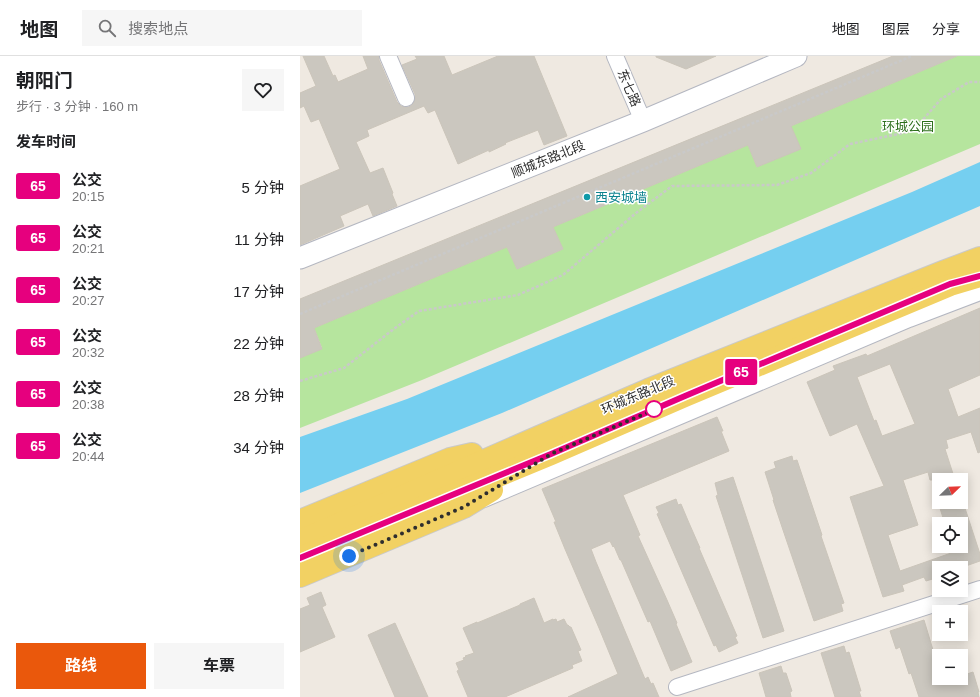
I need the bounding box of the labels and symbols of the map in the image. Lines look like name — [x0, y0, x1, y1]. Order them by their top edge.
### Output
street label: 东七路 — [614, 67, 644, 109]
park label: 环城公园 — [882, 119, 934, 134]
street label: 顺城东路北段 — [509, 137, 587, 181]
place label: 西安城墙 — [595, 190, 647, 205]
marker: 西安城墙 — [582, 192, 592, 202]
line badge: 65 — [723, 359, 759, 385]
street label: 环城东路北段 — [599, 373, 677, 417]
unlabelled marker — [645, 400, 663, 418]
north arrow — [932, 473, 968, 509]
your location — [339, 546, 359, 566]

